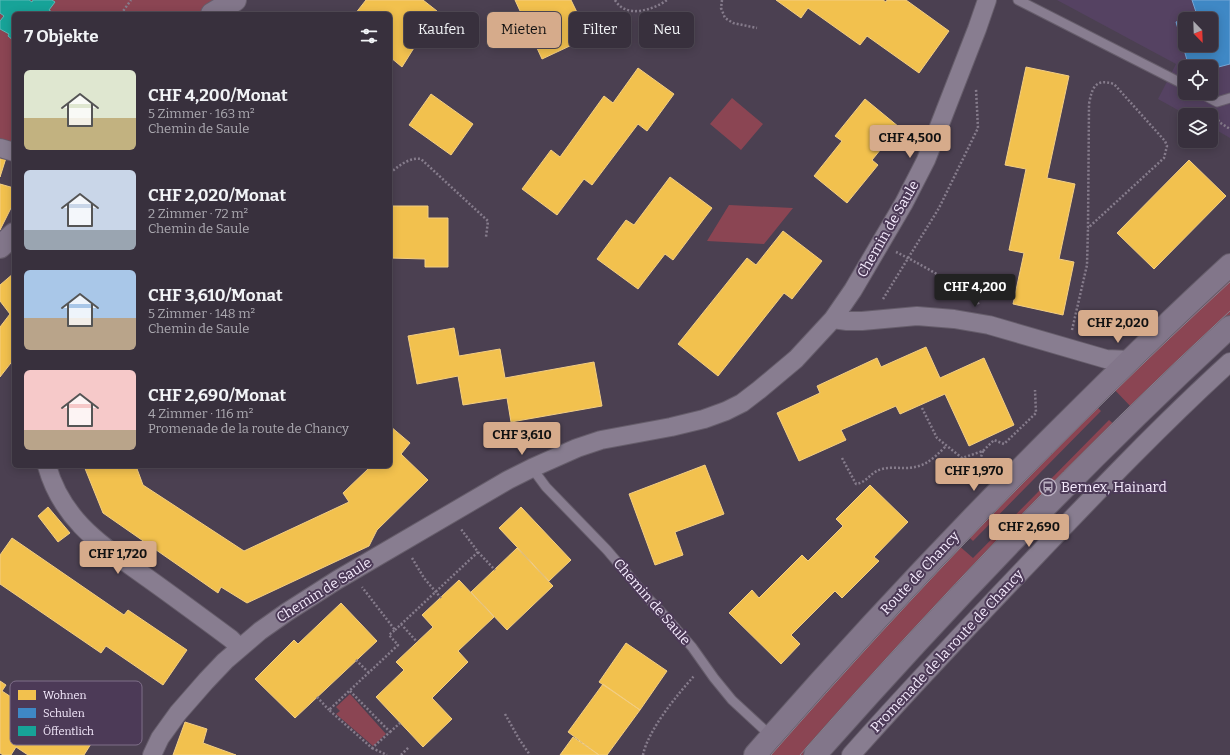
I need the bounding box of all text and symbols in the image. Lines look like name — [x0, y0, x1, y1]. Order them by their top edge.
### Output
chip: Kaufen — [404, 12, 479, 48]
chip: Mieten — [487, 12, 561, 48]
chip: Filter — [569, 12, 631, 48]
chip: Neu — [639, 12, 694, 48]
north arrow — [1178, 12, 1218, 52]
map controls — [1178, 12, 1218, 148]
icon: filters — [358, 25, 380, 47]
text: 7 Objekte — [24, 26, 99, 47]
button: locate — [1178, 60, 1218, 100]
text: CHF 4,200/Monat — [148, 85, 288, 106]
icon: home — [56, 86, 104, 134]
text: 5 Zimmer · 163 m² — [148, 106, 255, 121]
button: layers — [1178, 108, 1218, 148]
text: Chemin de Saule — [148, 121, 249, 136]
pin: CHF 4,500 — [864, 125, 956, 159]
text: CHF 4,500 — [879, 130, 941, 145]
street label: Chemin de Saule — [853, 178, 923, 280]
text: CHF 2,020/Monat — [148, 185, 286, 206]
icon: home — [56, 186, 104, 234]
text: 2 Zimmer · 72 m² — [148, 206, 248, 221]
text: Chemin de Saule — [148, 221, 249, 236]
pin: CHF 4,200 — [929, 274, 1021, 308]
text: CHF 4,200 — [943, 279, 1007, 294]
text: CHF 3,610/Monat — [148, 285, 283, 306]
icon: home — [56, 286, 104, 334]
text: 5 Zimmer · 148 m² — [148, 306, 255, 321]
pin: CHF 2,020 — [1072, 310, 1164, 344]
text: CHF 2,020 — [1087, 315, 1149, 330]
text: Chemin de Saule — [148, 321, 249, 336]
text: CHF 2,690/Monat — [148, 385, 286, 406]
icon: home — [56, 386, 104, 434]
text: 4 Zimmer · 116 m² — [148, 406, 253, 421]
text: Promenade de la route de Chancy — [148, 421, 349, 436]
pin: CHF 3,610 — [476, 422, 568, 456]
text: CHF 3,610 — [492, 427, 552, 442]
pin: CHF 1,970 — [928, 458, 1020, 492]
text: CHF 1,970 — [944, 463, 1004, 478]
bus stop icon: Bernex, Hainard — [1038, 477, 1058, 497]
place label: Bernex, Hainard — [1061, 479, 1167, 496]
pin: CHF 2,690 — [983, 514, 1075, 548]
text: CHF 2,690 — [998, 519, 1060, 534]
street label: Route de Chancy — [877, 527, 963, 618]
pin: CHF 1,720 — [72, 541, 164, 575]
text: CHF 1,720 — [89, 546, 147, 561]
street label: Chemin de Saule — [273, 554, 375, 626]
street label: Chemin de Saule — [610, 555, 694, 649]
street label: Promenade de la route de Chancy — [867, 566, 1027, 736]
legend — [10, 681, 142, 745]
text: Wohnen — [43, 689, 87, 702]
text: Schulen — [43, 707, 85, 720]
text: Öffentlich — [43, 725, 94, 738]

